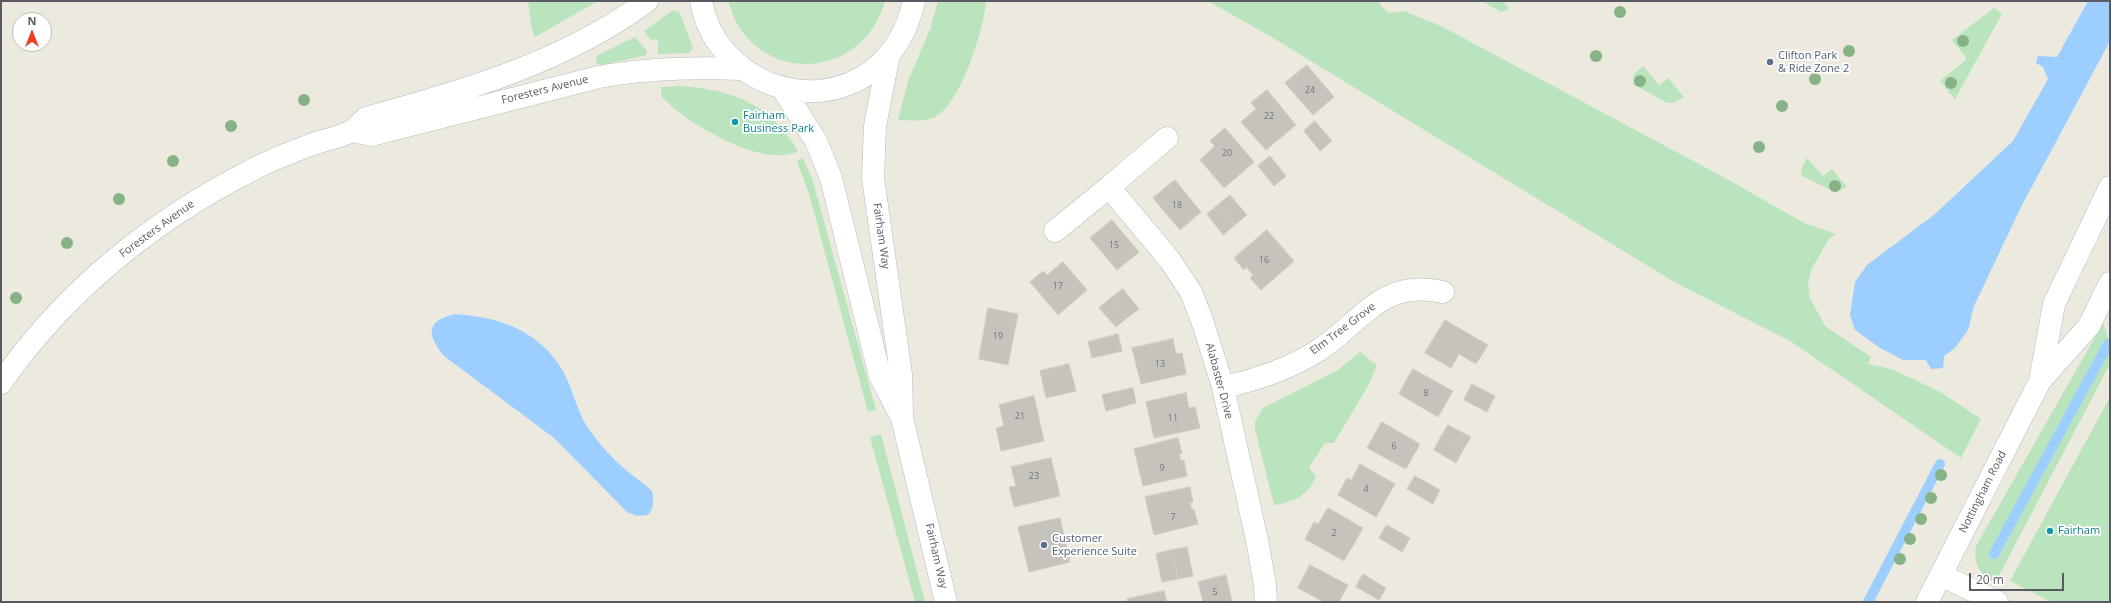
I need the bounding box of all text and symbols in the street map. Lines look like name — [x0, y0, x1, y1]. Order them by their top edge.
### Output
north arrow — [12, 12, 52, 52]
text: N — [28, 13, 36, 28]
place label: Clifton Park & Ride Zone 2 — [1778, 49, 1849, 75]
marker: Clifton Park & Ride Zone 2 — [1765, 57, 1775, 67]
street label: Foresters Avenue — [500, 73, 590, 107]
house number: 24 — [1305, 85, 1315, 95]
place label: Fairham Business Park — [743, 109, 814, 135]
house number: 22 — [1264, 111, 1274, 121]
marker: Fairham Business Park — [730, 117, 740, 127]
house number: 20 — [1222, 148, 1232, 158]
street label: Foresters Avenue — [117, 197, 197, 261]
house number: 18 — [1172, 200, 1182, 210]
street label: Fairham Way — [870, 202, 892, 270]
house number: 15 — [1109, 240, 1119, 250]
house number: 16 — [1259, 255, 1269, 265]
house number: 17 — [1053, 281, 1063, 291]
street label: Elm Tree Grove — [1308, 300, 1378, 358]
house number: 19 — [993, 331, 1003, 341]
street label: Alabaster Drive — [1202, 341, 1236, 421]
house number: 13 — [1155, 359, 1165, 369]
house number: 8 — [1423, 388, 1429, 398]
house number: 21 — [1015, 411, 1025, 421]
house number: 11 — [1168, 413, 1178, 423]
house number: 6 — [1391, 441, 1397, 451]
street label: Nottingham Road — [1957, 449, 2009, 535]
house number: 9 — [1159, 463, 1165, 473]
house number: 23 — [1029, 471, 1039, 481]
house number: 4 — [1363, 484, 1369, 494]
house number: 7 — [1170, 512, 1176, 522]
street label: Fairham Way — [922, 522, 950, 590]
place label: Fairham — [2058, 524, 2100, 538]
marker: Fairham — [2045, 526, 2055, 536]
house number: 2 — [1331, 528, 1337, 538]
place label: Customer Experience Suite — [1052, 532, 1137, 558]
marker: Customer Experience Suite — [1039, 540, 1049, 550]
scale bar — [1971, 565, 2066, 591]
text: 20 m — [1976, 571, 2004, 588]
house number: 5 — [1212, 587, 1218, 597]

